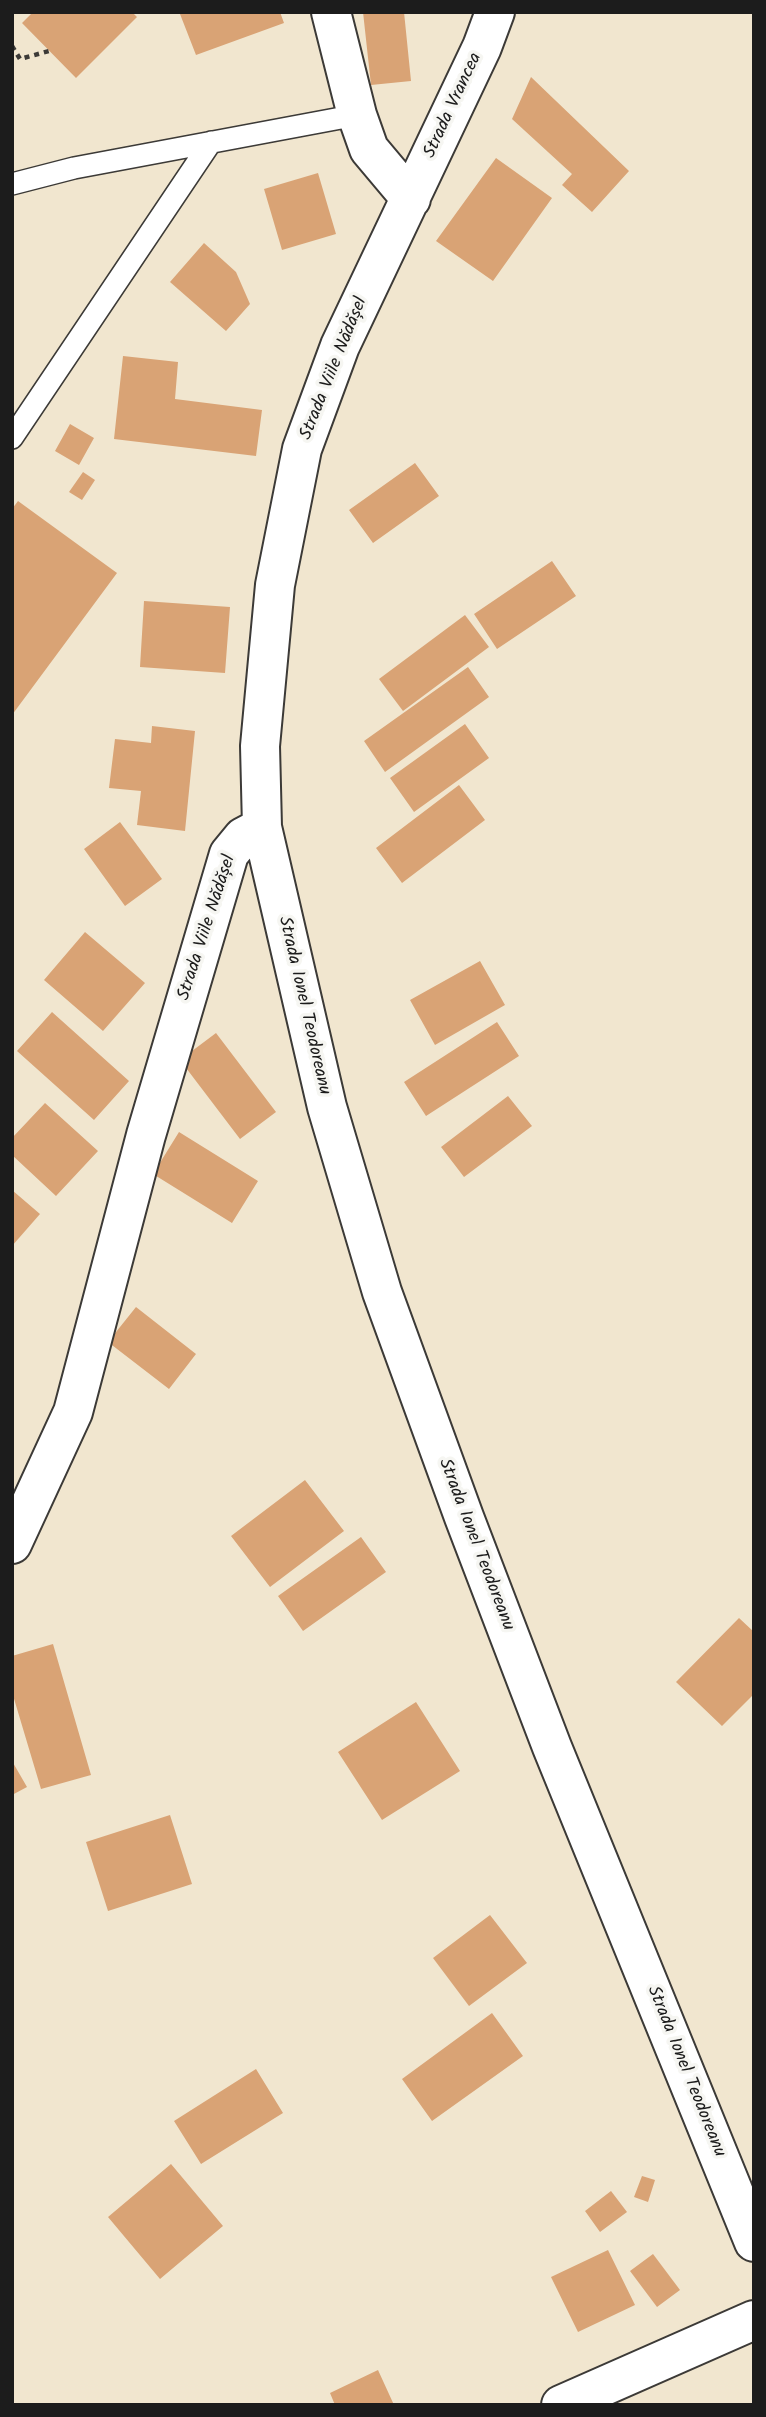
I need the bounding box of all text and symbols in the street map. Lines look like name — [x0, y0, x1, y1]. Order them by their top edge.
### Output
street label: Strada Vrancea — [420, 50, 488, 162]
street label: Strada Viile Nădășel — [297, 295, 373, 443]
street label: Strada Viile Nădășel — [174, 852, 242, 1004]
street label: Strada Ionel Teodoreanu — [272, 915, 334, 1097]
street label: Strada Ionel Teodoreanu — [432, 1456, 518, 1634]
street label: Strada Ionel Teodoreanu — [641, 1983, 729, 2161]

